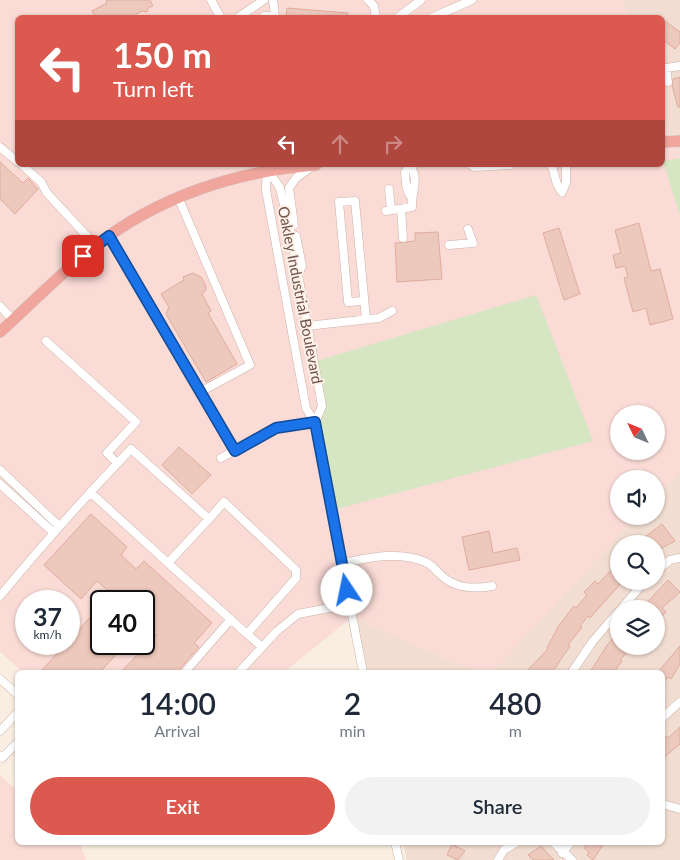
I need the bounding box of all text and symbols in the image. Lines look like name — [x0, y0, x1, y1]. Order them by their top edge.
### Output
text: 150 m — [113, 33, 212, 75]
icon: left — [30, 35, 95, 100]
text: Turn left — [113, 75, 194, 102]
icon: left — [273, 130, 301, 158]
icon: ahead — [326, 130, 354, 158]
icon: right — [379, 130, 407, 158]
street label: Oakley Industrial Boulevard — [275, 205, 327, 385]
pin — [62, 235, 104, 277]
icon: arrive — [69, 242, 97, 270]
north arrow — [610, 405, 665, 460]
map controls — [610, 405, 665, 655]
button: sound — [610, 470, 665, 525]
button: search — [610, 535, 665, 590]
position arrow — [320, 563, 372, 615]
speed limit sign: 40 — [90, 590, 155, 655]
button: layers — [610, 600, 665, 655]
text: 37 — [33, 601, 62, 631]
text: km/h — [33, 627, 62, 642]
text: 14:00 — [139, 685, 216, 721]
text: 2 — [344, 685, 361, 721]
text: 480 — [489, 685, 541, 721]
text: Arrival — [154, 721, 200, 740]
text: min — [340, 721, 365, 740]
text: m — [509, 721, 522, 740]
button: Exit — [30, 777, 335, 835]
button: Share — [345, 777, 650, 835]

